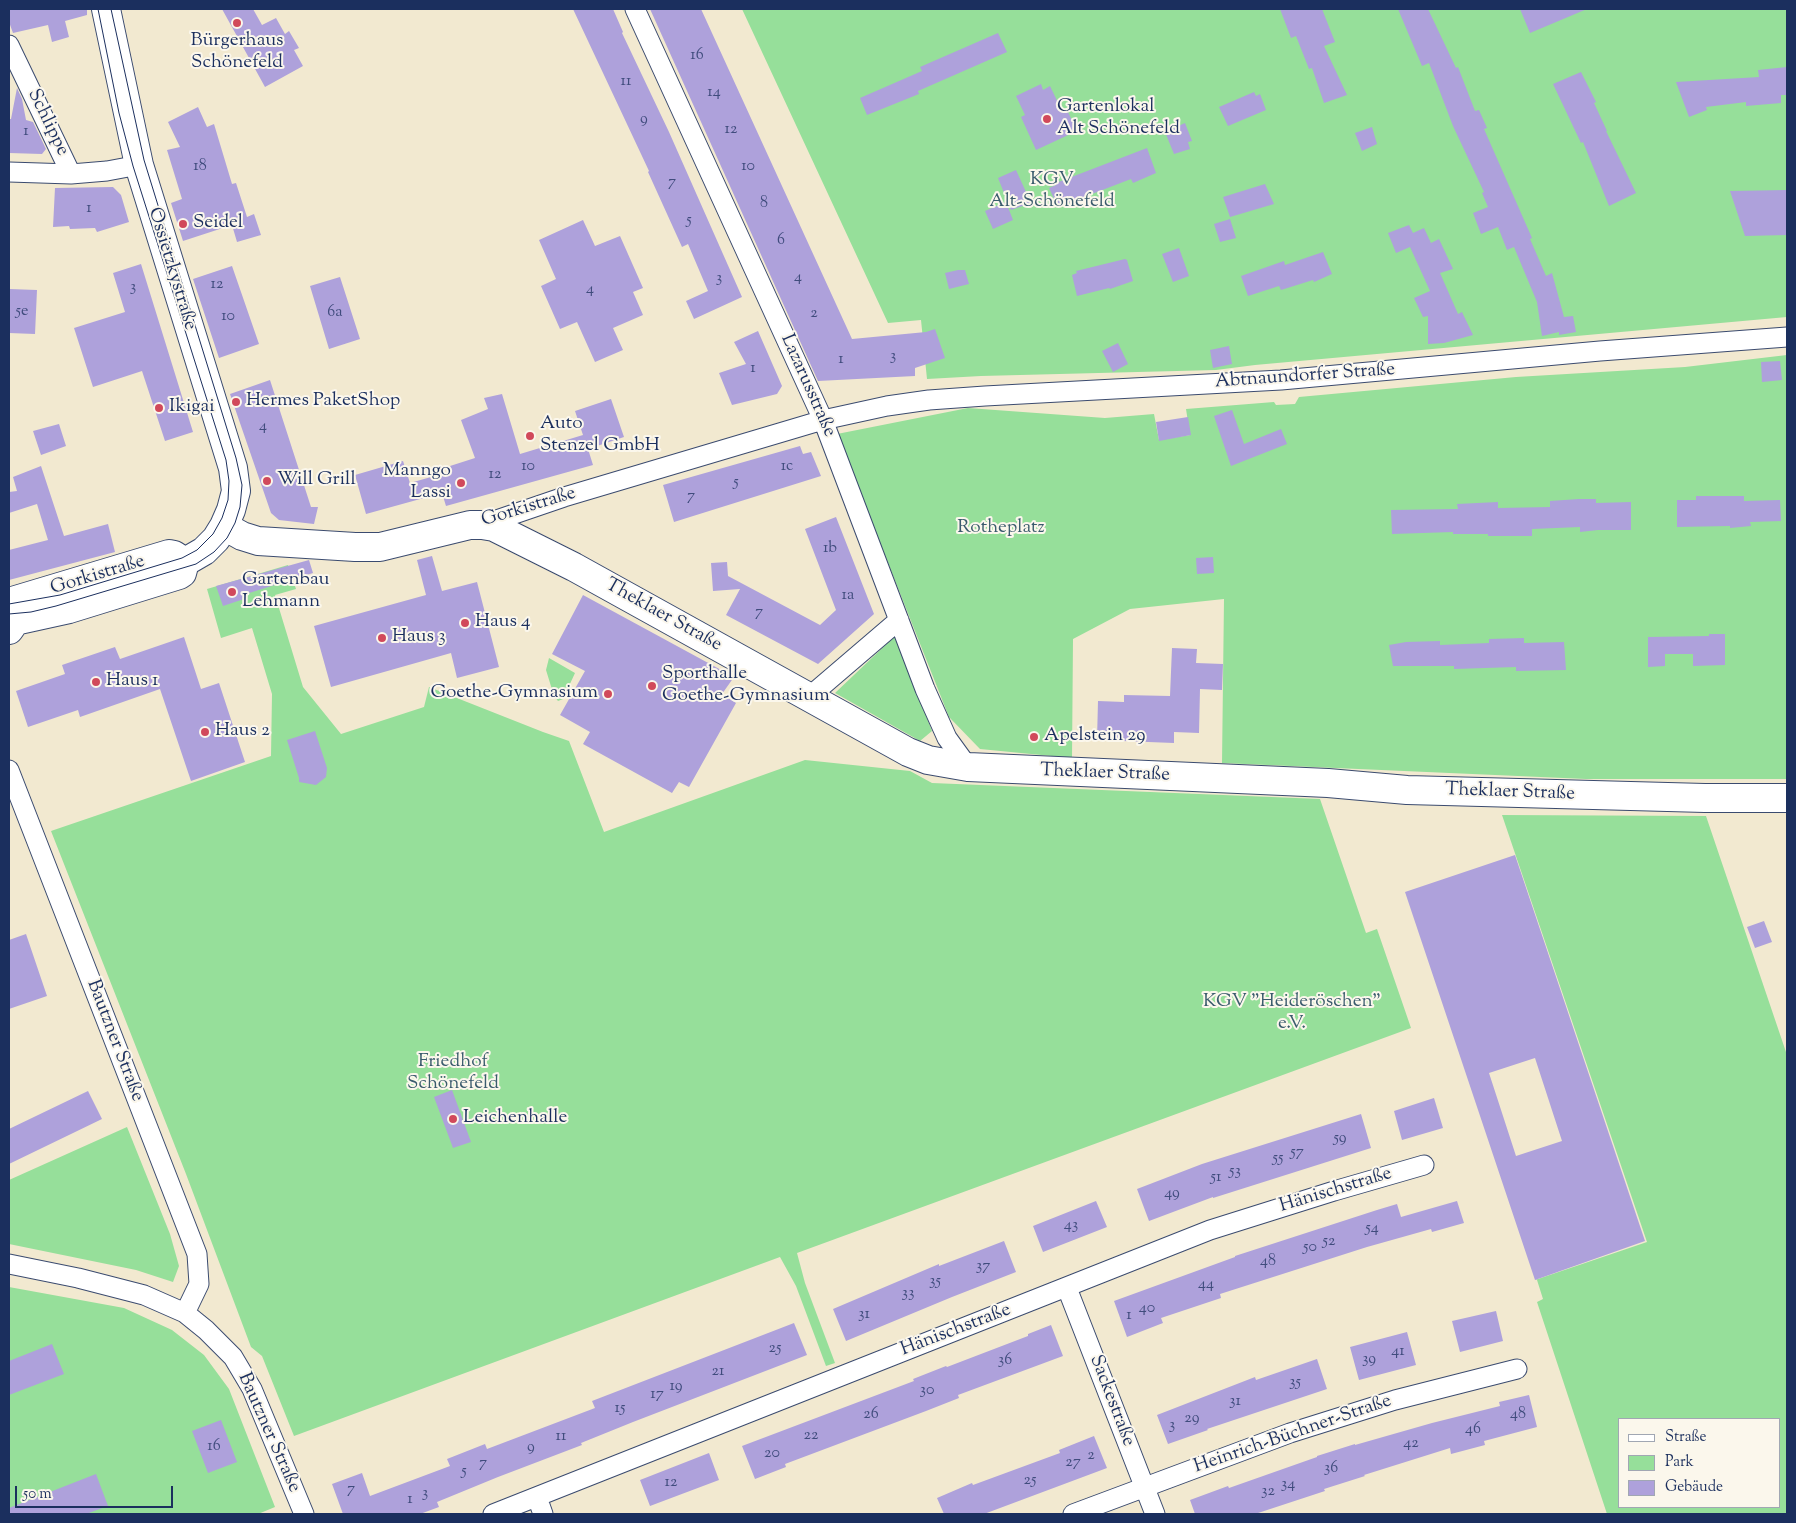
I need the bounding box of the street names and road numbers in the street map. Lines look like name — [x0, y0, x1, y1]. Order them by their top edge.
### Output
street label: Schlippe — [21, 86, 73, 160]
street label: Ossietzkystraße — [142, 205, 200, 333]
street label: Lazarusstraße — [774, 331, 840, 441]
street label: Abtnaundorfer Straße — [1214, 359, 1396, 395]
street label: Gorkistraße — [479, 483, 579, 533]
street label: Gorkistraße — [48, 551, 148, 601]
street label: Theklaer Straße — [601, 575, 725, 657]
street label: Theklaer Straße — [1040, 760, 1170, 788]
street label: Theklaer Straße — [1445, 779, 1575, 807]
street label: Bautzner Straße — [80, 977, 148, 1105]
street label: Hänischstraße — [1277, 1163, 1395, 1219]
street label: Hänischstraße — [898, 1300, 1014, 1362]
street label: Sackestraße — [1083, 1352, 1139, 1450]
street label: Bautzner Straße — [231, 1370, 305, 1496]
street label: Heinrich-Büchner-Straße — [1191, 1390, 1395, 1480]

